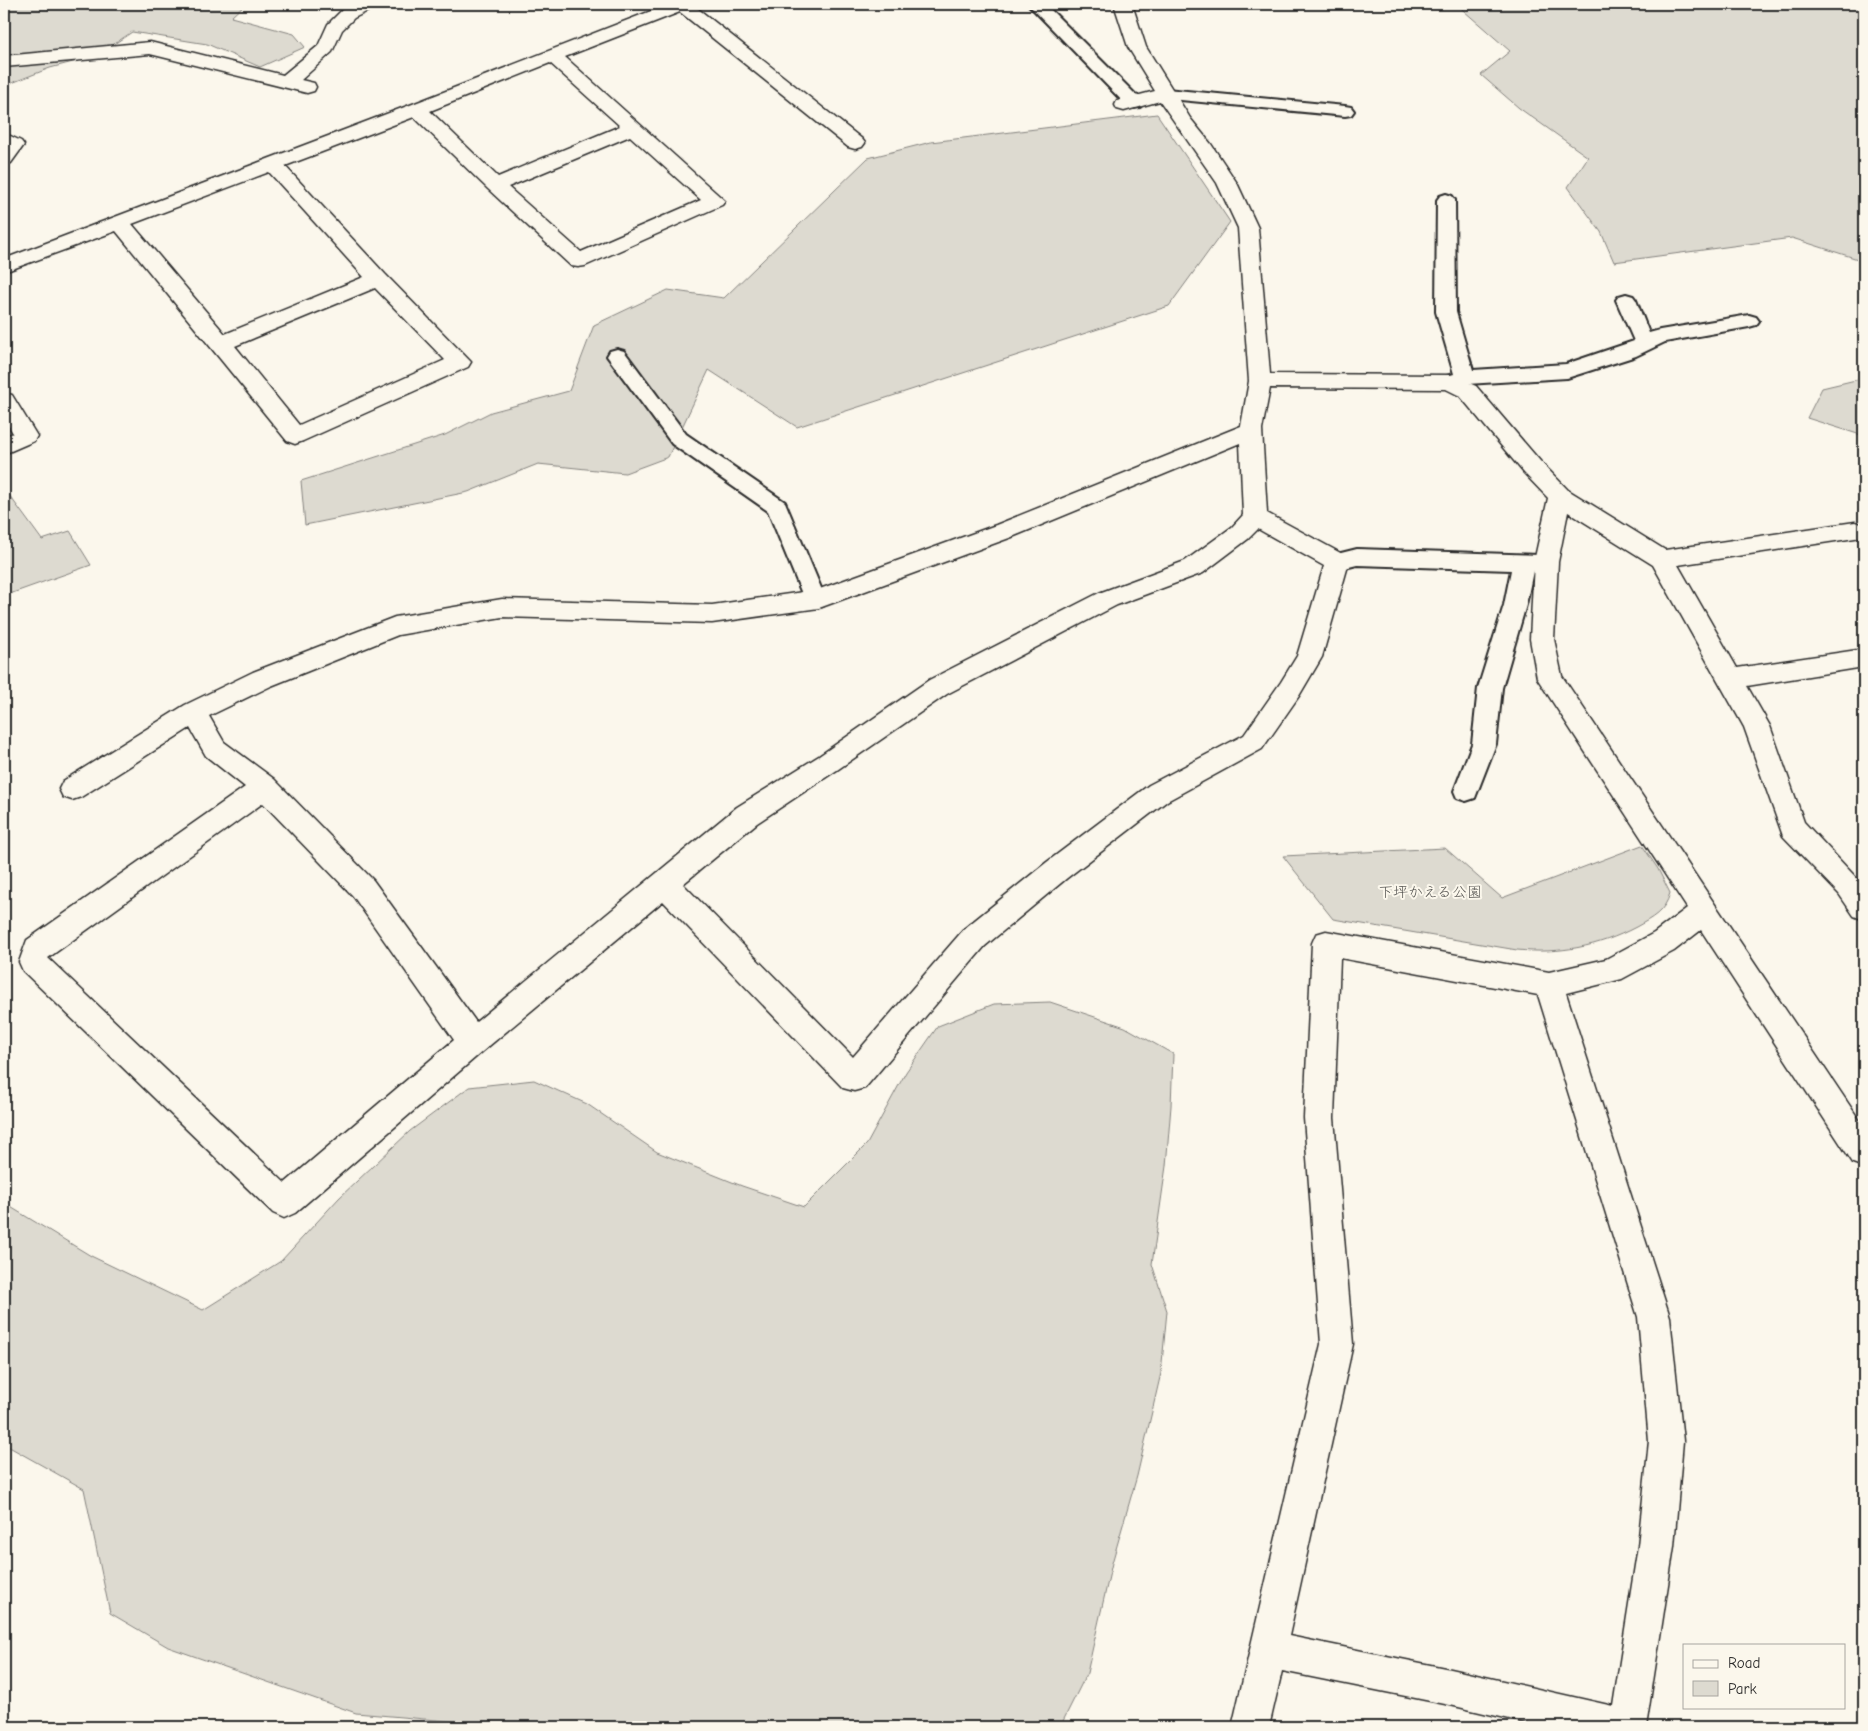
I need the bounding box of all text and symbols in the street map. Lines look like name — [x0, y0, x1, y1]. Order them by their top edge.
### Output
park label: 下坪かえる公園 — [1378, 883, 1482, 901]
legend — [1683, 1644, 1846, 1708]
text: Road — [1728, 1654, 1760, 1672]
text: Park — [1728, 1680, 1757, 1698]

